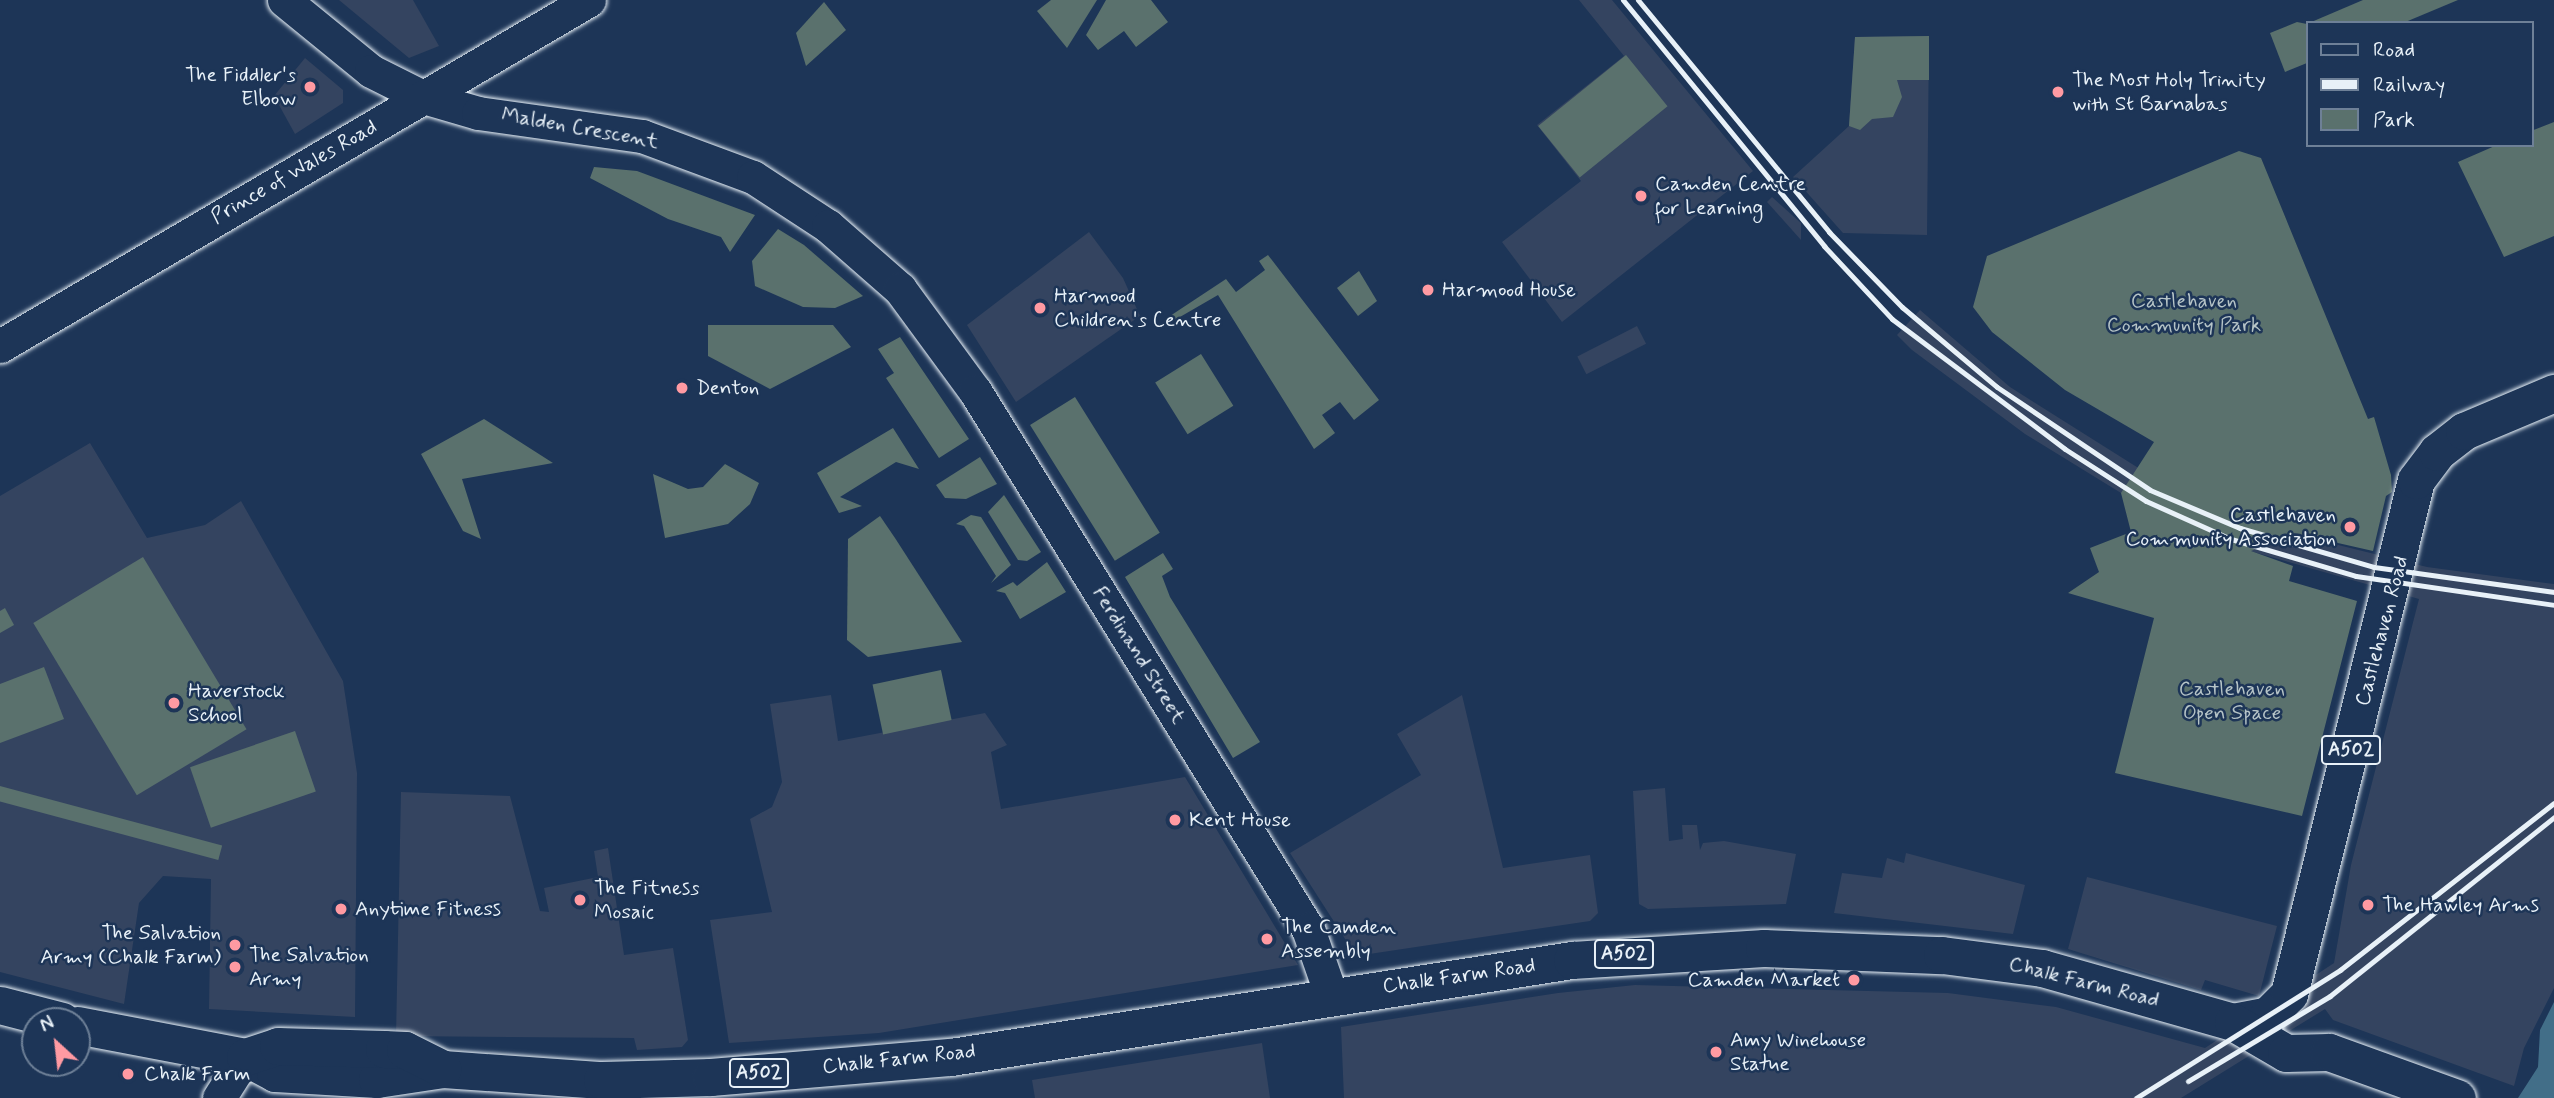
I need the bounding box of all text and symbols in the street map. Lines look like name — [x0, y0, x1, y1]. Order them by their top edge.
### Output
legend — [2306, 21, 2533, 147]
text: Road — [2373, 36, 2415, 64]
place label: The Fiddler's Elbow — [183, 62, 296, 112]
place label: The Most Holy Trinity with St Barnabas — [2072, 67, 2267, 117]
text: Railway — [2373, 71, 2445, 99]
marker: The Fiddler's Elbow — [302, 79, 318, 95]
marker: The Most Holy Trinity with St Barnabas — [2050, 84, 2066, 100]
street label: Malden Crescent — [503, 102, 657, 154]
text: Park — [2373, 106, 2415, 134]
street label: Prince of Wales Road — [205, 114, 383, 230]
place label: Camden Centre for Learning — [1655, 171, 1803, 221]
marker: Camden Centre for Learning — [1633, 188, 1649, 204]
place label: Harmood House — [1442, 277, 1579, 303]
marker: Harmood House — [1420, 282, 1436, 298]
place label: Harmood Children's Centre — [1054, 283, 1218, 333]
park label: Castlehaven Community Park — [2107, 288, 2261, 338]
marker: Harmood Children's Centre — [1032, 300, 1048, 316]
place label: Denton — [696, 375, 759, 401]
marker: Denton — [674, 380, 690, 396]
place label: Castlehaven Community Association — [2125, 502, 2336, 552]
marker: Castlehaven Community Association — [2342, 519, 2358, 535]
street label: Castlehaven Road — [2350, 553, 2414, 709]
street label: Ferdinand Street — [1087, 582, 1191, 728]
park label: Castlehaven Open Space — [2179, 676, 2285, 726]
place label: Haverstock School — [188, 678, 285, 728]
marker: Haverstock School — [166, 695, 182, 711]
road number: A502 — [2320, 734, 2382, 765]
place label: Kent House — [1189, 807, 1291, 833]
marker: Kent House — [1167, 812, 1183, 828]
place label: The Fitness Mosaic — [594, 875, 700, 925]
marker: The Fitness Mosaic — [572, 892, 588, 908]
place label: The Hawley Arms — [2382, 892, 2538, 918]
place label: Anytime Fitness — [355, 896, 504, 922]
marker: The Hawley Arms — [2360, 897, 2376, 913]
marker: Anytime Fitness — [333, 901, 349, 917]
place label: The Camden Assembly — [1281, 914, 1395, 964]
place label: The Salvation Army (Chalk Farm) — [37, 920, 221, 970]
marker: The Camden Assembly — [1259, 931, 1275, 947]
marker: The Salvation Army (Chalk Farm) — [227, 937, 243, 953]
road number: A502 — [1592, 938, 1656, 970]
place label: The Salvation Army — [249, 942, 365, 992]
street label: Chalk Farm Road — [2005, 951, 2163, 1013]
street label: Chalk Farm Road — [1379, 953, 1539, 999]
marker: The Salvation Army — [227, 959, 243, 975]
place label: Camden Market — [1687, 967, 1840, 993]
marker: Camden Market — [1846, 972, 1862, 988]
north arrow — [21, 1007, 91, 1077]
text: N — [36, 1011, 58, 1039]
place label: Amy Winehouse Statue — [1730, 1027, 1869, 1077]
street label: Chalk Farm Road — [819, 1038, 979, 1080]
marker: Amy Winehouse Statue — [1708, 1044, 1724, 1060]
road number: A502 — [728, 1058, 790, 1088]
place label: Chalk Farm — [144, 1061, 254, 1087]
marker: Chalk Farm — [118, 1064, 138, 1084]

